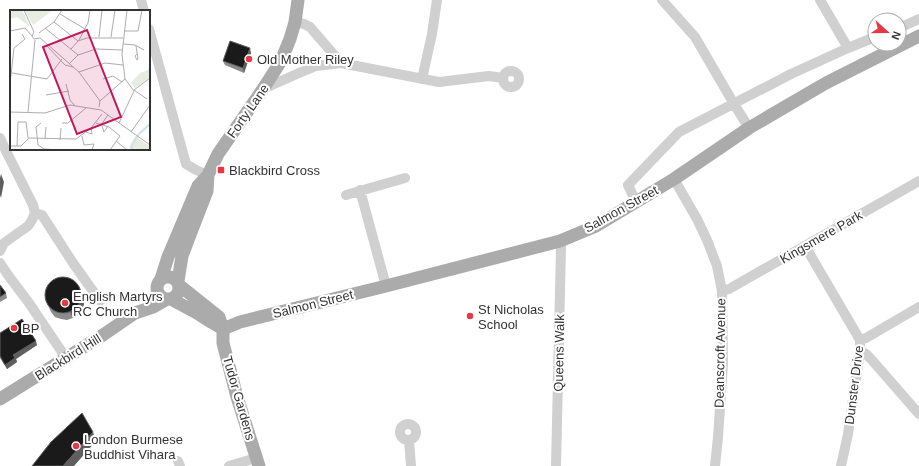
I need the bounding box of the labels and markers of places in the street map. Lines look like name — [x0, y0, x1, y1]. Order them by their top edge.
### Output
place label: Old Mother Riley — [257, 52, 354, 67]
marker: Old Mother Riley — [244, 54, 254, 64]
place label: Blackbird Cross — [229, 163, 321, 178]
marker: Blackbird Cross — [216, 165, 226, 175]
place label: English Martyrs RC Church — [73, 289, 163, 319]
marker: English Martyrs RC Church — [60, 298, 70, 308]
place label: St Nicholas School — [478, 302, 544, 332]
marker: St Nicholas School — [465, 311, 475, 321]
place label: BP — [22, 321, 39, 336]
marker: BP — [9, 323, 19, 333]
place label: London Burmese Buddhist Vihara — [84, 432, 183, 462]
marker: London Burmese Buddhist Vihara — [71, 441, 81, 451]

